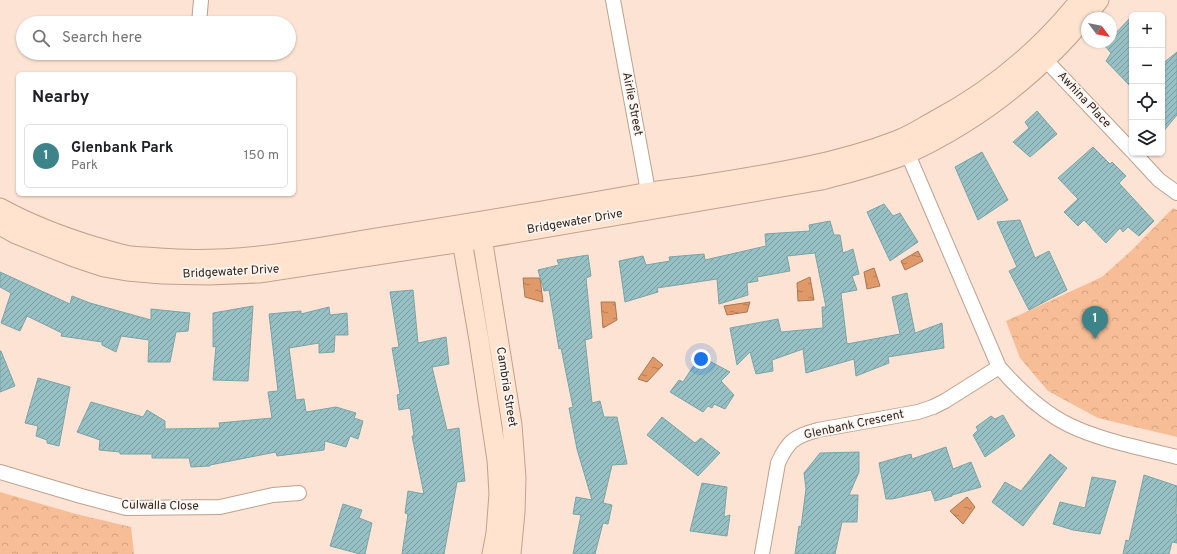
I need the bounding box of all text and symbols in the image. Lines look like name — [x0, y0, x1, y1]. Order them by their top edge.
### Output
north arrow — [1081, 12, 1117, 48]
map controls — [1129, 12, 1165, 156]
button: + — [1129, 12, 1165, 48]
search box — [16, 16, 296, 60]
icon: search — [30, 27, 52, 49]
text: Search here — [62, 29, 142, 48]
button: − — [1129, 48, 1165, 84]
street label: Awhina Place — [1054, 68, 1114, 132]
street label: Airlie Street — [618, 71, 646, 137]
button: locate — [1129, 84, 1165, 120]
text: Nearby — [32, 87, 89, 109]
button: layers — [1129, 120, 1165, 156]
text: Glenbank Park — [71, 139, 173, 158]
text: 1 — [43, 148, 49, 164]
text: 150 m — [244, 148, 279, 164]
text: Park — [71, 158, 98, 174]
street label: Bridgewater Drive — [526, 206, 624, 238]
street label: Bridgewater Drive — [182, 261, 280, 283]
pin: 1 — [1082, 306, 1108, 339]
street label: Cambria Street — [492, 346, 520, 428]
your location — [691, 349, 711, 369]
street label: Glenbank Crescent — [803, 407, 905, 443]
street label: Culwalla Close — [121, 497, 199, 515]

